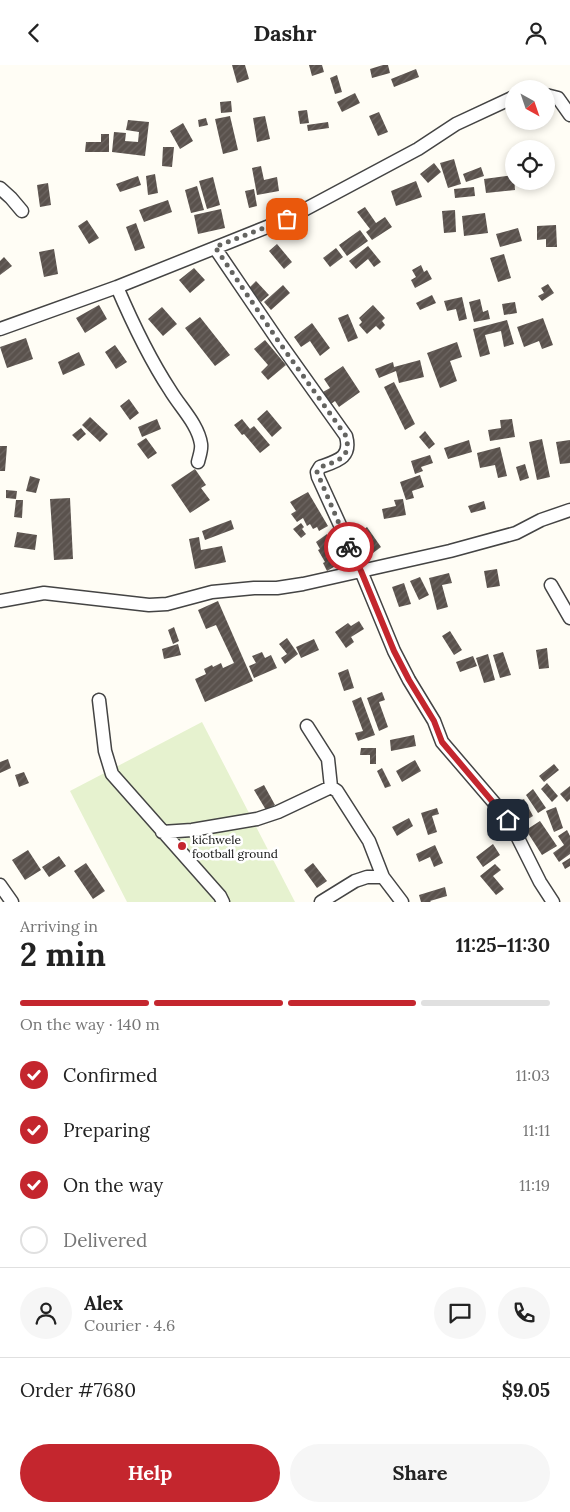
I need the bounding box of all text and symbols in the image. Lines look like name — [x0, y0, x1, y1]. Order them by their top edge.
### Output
icon: back — [20, 19, 48, 47]
text: Dashr — [254, 19, 317, 47]
icon: person — [522, 19, 550, 47]
north arrow — [505, 80, 555, 130]
map controls — [505, 80, 555, 190]
button: locate — [505, 140, 555, 190]
pin — [266, 198, 308, 240]
icon: bag — [273, 205, 301, 233]
courier — [324, 522, 374, 572]
icon: bike — [335, 533, 363, 561]
pin — [487, 799, 529, 841]
icon: home — [494, 806, 522, 834]
place label: kichwele football ground — [192, 832, 278, 861]
marker: kichwele football ground — [176, 840, 188, 852]
text: Arriving in — [20, 916, 98, 936]
text: 11:25–11:30 — [456, 933, 550, 957]
text: 2 min — [20, 934, 106, 975]
text: On the way · 140 m — [20, 1014, 160, 1034]
icon: check — [20, 1061, 48, 1089]
text: Confirmed — [63, 1063, 158, 1087]
text: 11:03 — [516, 1065, 550, 1085]
icon: check — [20, 1116, 48, 1144]
text: Preparing — [63, 1118, 150, 1142]
text: 11:11 — [523, 1120, 550, 1140]
icon: check — [20, 1171, 48, 1199]
text: On the way — [63, 1173, 163, 1197]
text: 11:19 — [519, 1175, 550, 1195]
text: Delivered — [63, 1228, 147, 1252]
button: person — [20, 1287, 72, 1339]
button: chat — [434, 1287, 486, 1339]
button: phone — [498, 1287, 550, 1339]
text: Alex — [84, 1291, 123, 1315]
text: Courier · 4.6 — [84, 1315, 175, 1335]
text: Order #7680 — [20, 1378, 136, 1402]
text: $9.05 — [502, 1378, 550, 1402]
button: Help — [20, 1444, 280, 1502]
button: Share — [290, 1444, 550, 1502]

